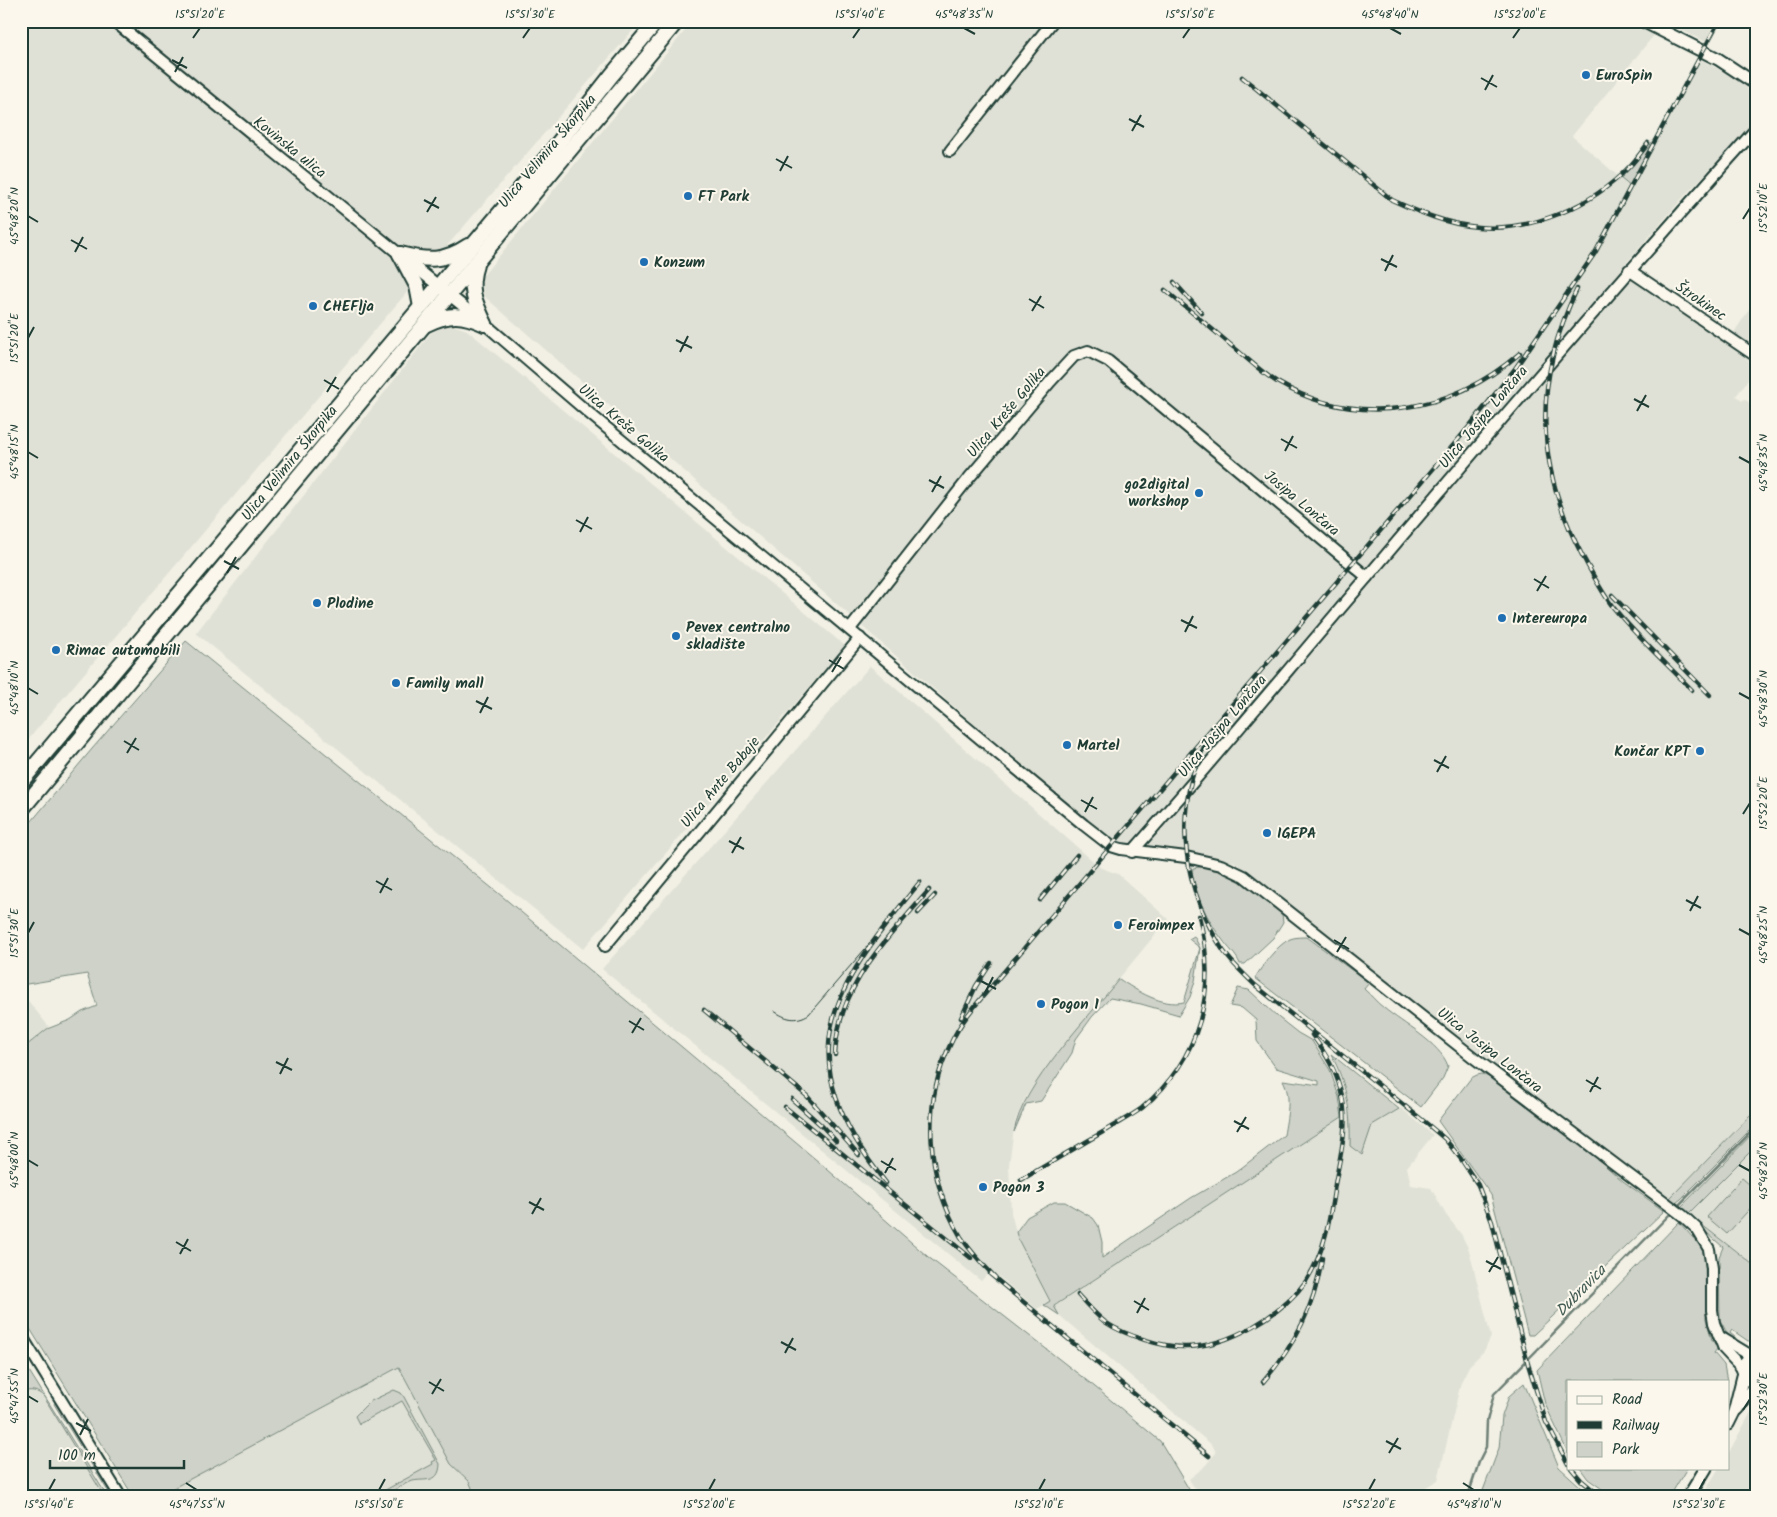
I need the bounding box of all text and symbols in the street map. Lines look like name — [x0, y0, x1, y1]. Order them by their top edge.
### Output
text: 15°51'20"E — [175, 5, 226, 24]
text: 15°51'30"E — [505, 5, 556, 24]
text: 15°51'40"E — [835, 5, 886, 24]
text: 45°48'35"N — [935, 5, 993, 24]
text: 15°51'50"E — [1165, 5, 1216, 24]
text: 45°48'40"N — [1361, 5, 1419, 24]
text: 15°52'00"E — [1494, 5, 1547, 24]
place label: EuroSpin — [1596, 64, 1652, 88]
marker: EuroSpin — [1580, 69, 1592, 81]
street label: Ulica Velimira Škorpika — [493, 89, 603, 214]
street label: Kovinska ulica — [248, 111, 331, 185]
text: 15°52'10"E — [1754, 182, 1773, 233]
place label: FT Park — [698, 185, 749, 209]
text: 45°48'20"N — [5, 187, 24, 245]
marker: FT Park — [682, 190, 694, 202]
place label: Konzum — [654, 251, 705, 275]
marker: Konzum — [638, 256, 650, 268]
street label: Štrokinec — [1670, 276, 1731, 328]
place label: CHEFlja — [323, 295, 374, 319]
marker: CHEFlja — [307, 300, 319, 312]
text: 15°51'20"E — [5, 312, 24, 363]
street label: Ulica Josipa Lončara — [1433, 361, 1534, 475]
street label: Ulica Kreše Golika — [961, 362, 1052, 464]
street label: Ulica Kreše Golika — [572, 378, 674, 469]
street label: Ulica Velimira Škorpika — [235, 401, 344, 527]
text: 45°48'15"N — [5, 424, 24, 480]
text: 45°48'35"N — [1754, 434, 1773, 492]
street label: Josipa Lončara — [1258, 465, 1345, 543]
place label: go2digital workshop — [1124, 473, 1189, 514]
marker: go2digital workshop — [1193, 487, 1205, 499]
place label: Plodine — [327, 592, 374, 616]
marker: Plodine — [311, 597, 323, 609]
place label: Intereuropa — [1512, 607, 1587, 631]
marker: Intereuropa — [1496, 612, 1508, 624]
place label: Pevex centralno skladište — [686, 616, 790, 657]
marker: Pevex centralno skladište — [670, 630, 682, 642]
place label: Rimac automobili — [66, 639, 181, 663]
marker: Rimac automobili — [50, 644, 62, 656]
text: 45°48'10"N — [5, 661, 24, 715]
street label: Ulica Josipa Lončara — [1172, 670, 1273, 784]
text: 45°48'30"N — [1754, 670, 1773, 728]
place label: Family mall — [406, 672, 483, 696]
marker: Family mall — [390, 677, 402, 689]
street label: Ulica Ante Babaje — [675, 731, 767, 834]
place label: Martel — [1077, 734, 1120, 758]
marker: Martel — [1061, 739, 1073, 751]
place label: Končar KPT — [1614, 740, 1692, 764]
marker: Končar KPT — [1694, 745, 1706, 757]
text: 15°52'20"E — [1754, 775, 1773, 830]
place label: IGEPA — [1277, 822, 1317, 846]
marker: IGEPA — [1261, 827, 1273, 839]
text: 45°48'25"N — [1754, 906, 1773, 964]
text: 15°51'30"E — [5, 907, 24, 958]
place label: Feroimpex — [1128, 914, 1195, 938]
marker: Feroimpex — [1112, 919, 1124, 931]
place label: Pogon 1 — [1051, 993, 1099, 1017]
marker: Pogon 1 — [1035, 998, 1047, 1010]
street label: Ulica Josipa Lončara — [1431, 1002, 1547, 1100]
text: 45°48'00"N — [5, 1132, 24, 1188]
text: 45°48'20"N — [1754, 1142, 1773, 1200]
place label: Pogon 3 — [993, 1176, 1044, 1200]
marker: Pogon 3 — [977, 1181, 989, 1193]
water label: Dubravica — [1550, 1258, 1613, 1323]
text: 45°47'55"N — [5, 1368, 24, 1424]
text: 15°52'30"E — [1754, 1371, 1773, 1426]
legend — [1567, 1380, 1730, 1470]
text: Road — [1612, 1388, 1643, 1412]
text: Railway — [1612, 1414, 1660, 1438]
scale bar — [50, 1437, 184, 1469]
text: Park — [1612, 1438, 1640, 1462]
text: 100 m — [58, 1444, 96, 1468]
text: 15°51'40"E — [24, 1495, 75, 1514]
text: 45°47'55"N — [169, 1495, 225, 1514]
text: 15°51'50"E — [354, 1495, 405, 1514]
text: 15°52'00"E — [683, 1495, 736, 1514]
text: 15°52'10"E — [1014, 1495, 1065, 1514]
text: 15°52'20"E — [1342, 1495, 1397, 1514]
text: 45°48'10"N — [1447, 1495, 1501, 1514]
text: 15°52'30"E — [1672, 1495, 1727, 1514]

